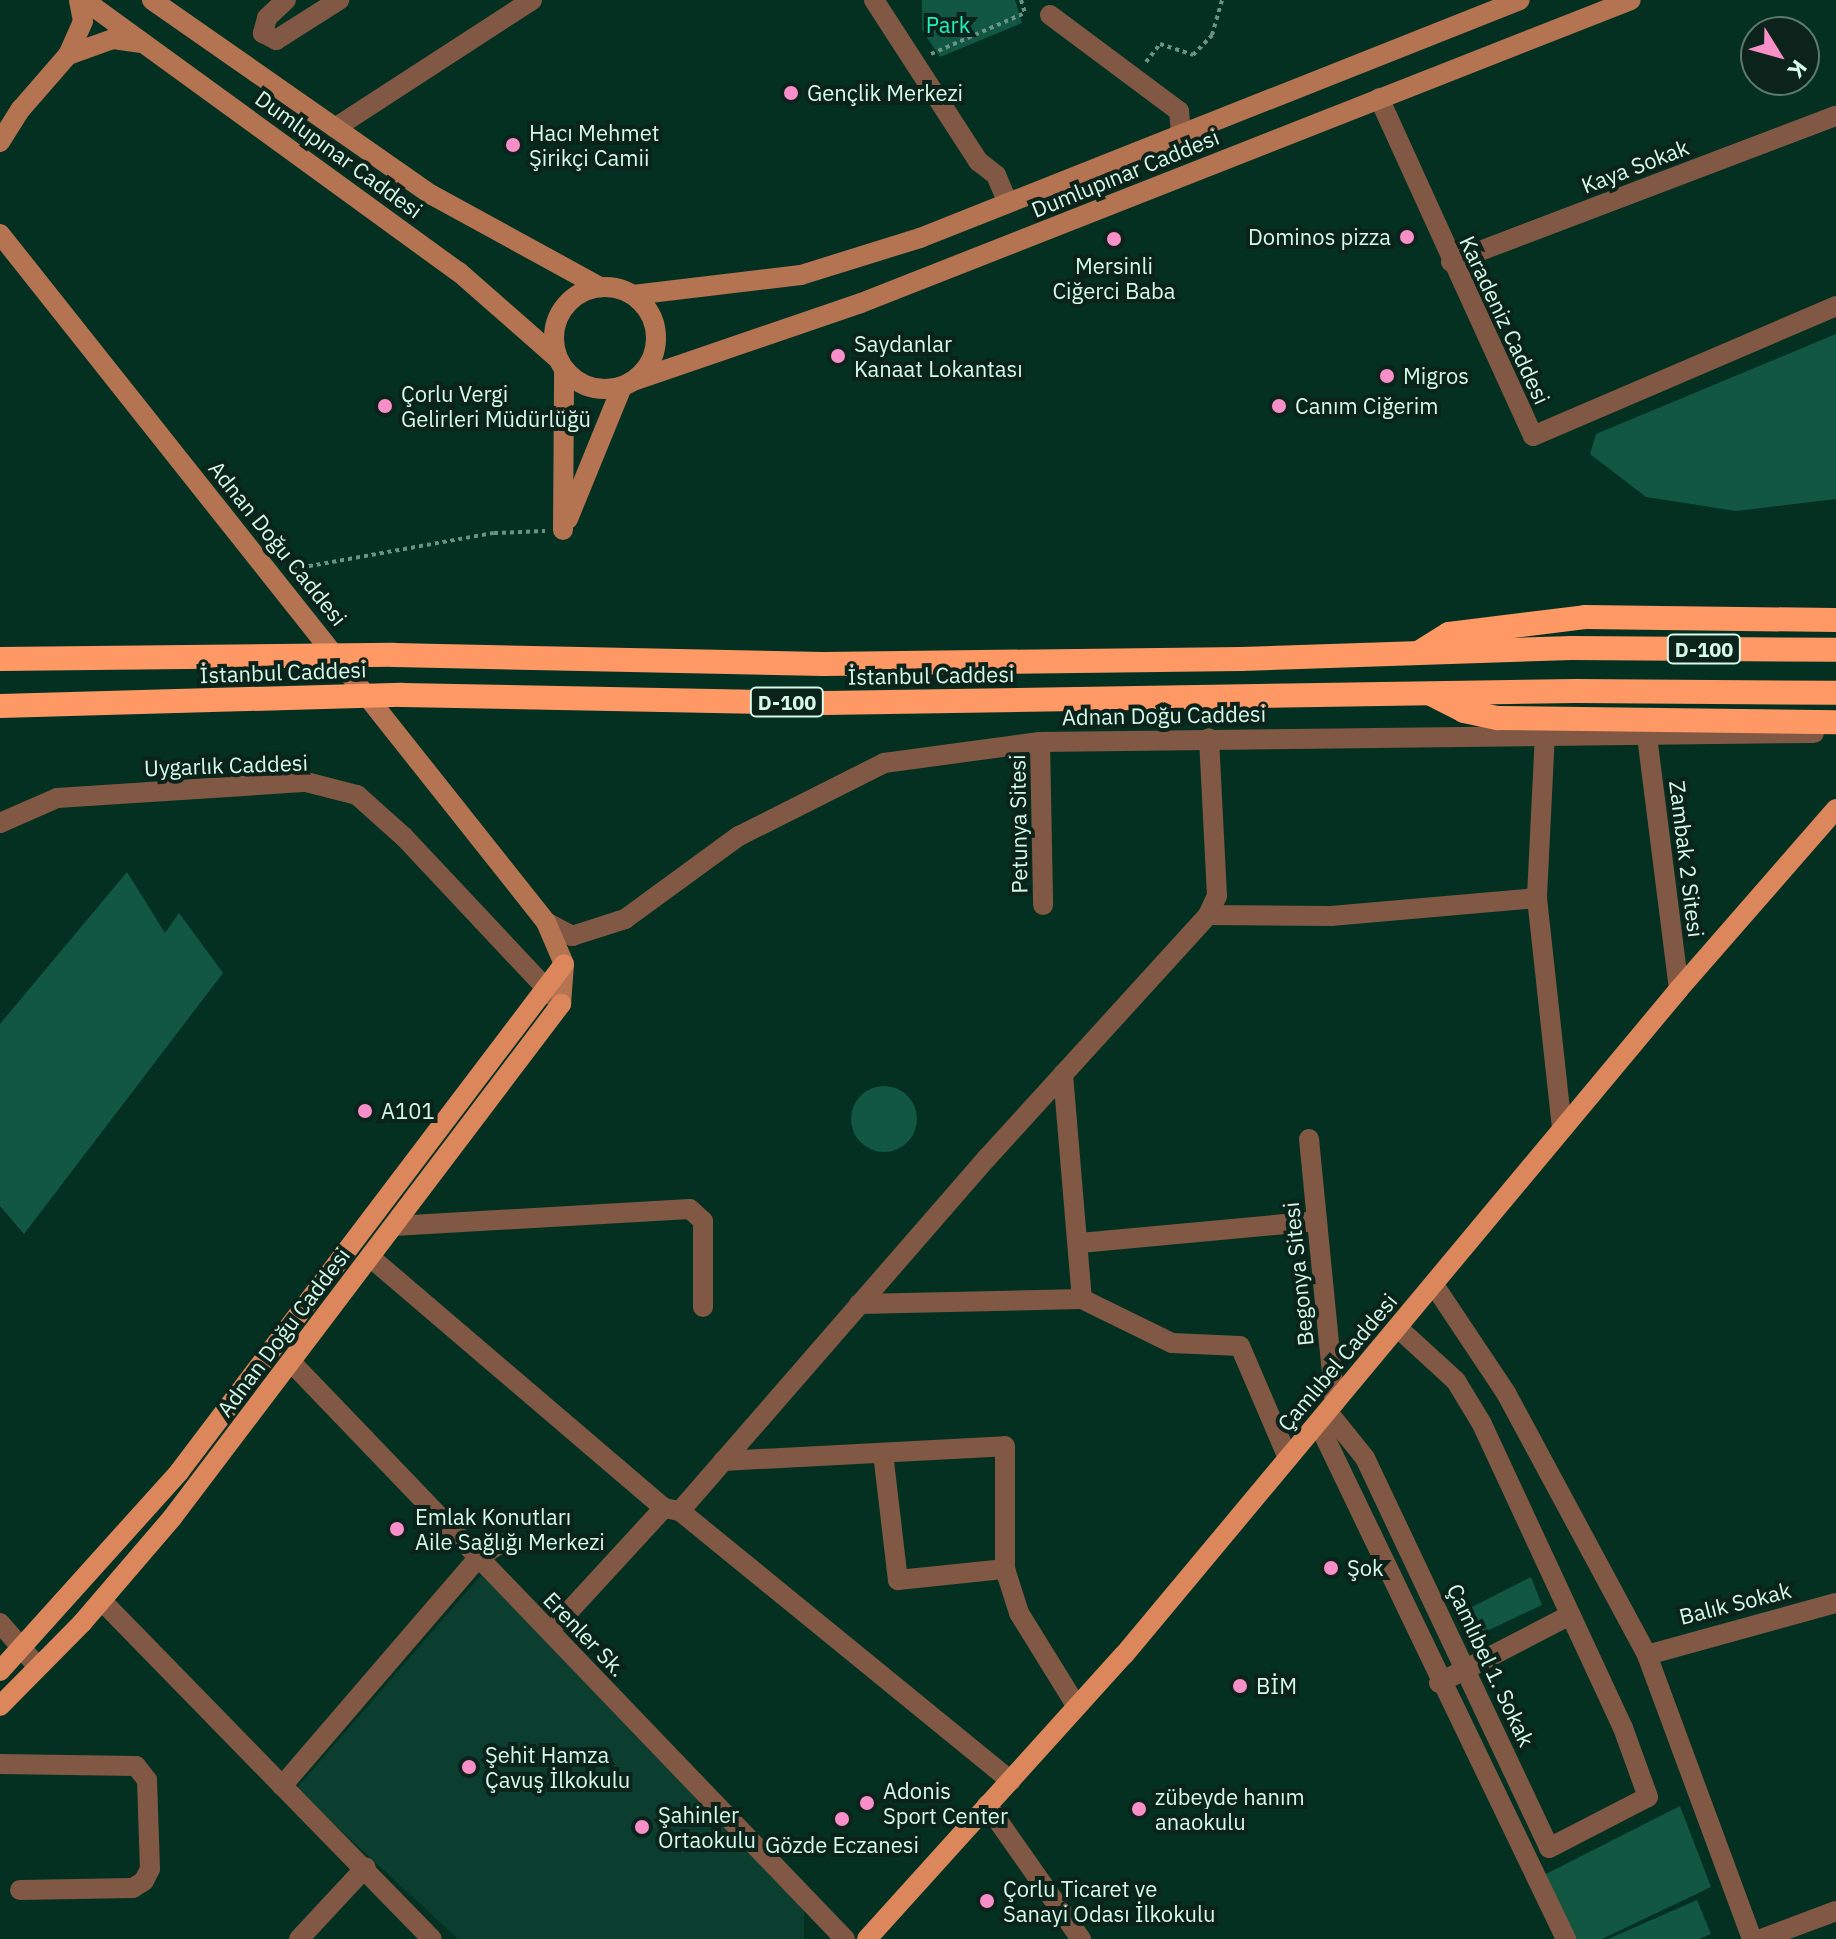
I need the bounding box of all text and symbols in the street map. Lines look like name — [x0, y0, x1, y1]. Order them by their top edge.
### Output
park label: Park — [926, 12, 970, 38]
north arrow — [1740, 16, 1820, 96]
text: K — [1782, 55, 1814, 84]
place label: Gençlik Merkezi — [807, 80, 963, 106]
marker: Gençlik Merkezi — [782, 84, 800, 102]
street label: Dumlupınar Caddesi — [250, 85, 428, 223]
place label: Hacı Mehmet Şirikçi Camii — [529, 119, 660, 170]
street label: Dumlupınar Caddesi — [1027, 123, 1223, 223]
street label: Kaya Sokak — [1578, 133, 1692, 199]
marker: Hacı Mehmet Şirikçi Camii — [504, 136, 522, 154]
place label: Dominos pizza — [1248, 224, 1391, 250]
marker: Dominos pizza — [1398, 228, 1416, 246]
marker: Mersinli Ciğerci Baba — [1105, 230, 1123, 248]
street label: Karadeniz Caddesi — [1454, 232, 1556, 408]
place label: Mersinli Ciğerci Baba — [1052, 252, 1176, 304]
place label: Saydanlar Kanaat Lokantası — [854, 330, 1023, 382]
marker: Saydanlar Kanaat Lokantası — [829, 347, 847, 365]
place label: Migros — [1403, 363, 1469, 389]
marker: Migros — [1378, 367, 1396, 385]
place label: Çorlu Vergi Gelirleri Müdürlüğü — [401, 380, 591, 432]
place label: Canım Ciğerim — [1295, 393, 1438, 419]
marker: Çorlu Vergi Gelirleri Müdürlüğü — [376, 397, 394, 415]
marker: Canım Ciğerim — [1270, 397, 1288, 415]
street label: Adnan Doğu Caddesi — [203, 455, 353, 631]
road number: D-100 — [1666, 633, 1742, 665]
street label: İstanbul Caddesi — [199, 656, 367, 688]
street label: İstanbul Caddesi — [847, 660, 1015, 690]
road number: D-100 — [749, 686, 825, 718]
street label: Adnan Doğu Caddesi — [1062, 700, 1266, 730]
street label: Uygarlık Caddesi — [144, 749, 308, 781]
street label: Petunya Sitesi — [1004, 754, 1032, 894]
street label: Zambak 2 Sitesi — [1664, 779, 1710, 939]
place label: A101 — [381, 1098, 435, 1124]
marker: A101 — [356, 1102, 374, 1120]
street label: Begonya Sitesi — [1277, 1201, 1319, 1347]
street label: Adnan Doğu Caddesi — [211, 1242, 355, 1422]
street label: Çamlıbel Caddesi — [1272, 1288, 1402, 1436]
place label: Emlak Konutları Aile Sağlığı Merkezi — [415, 1503, 605, 1554]
marker: Emlak Konutları Aile Sağlığı Merkezi — [386, 1518, 408, 1540]
place label: Şok — [1347, 1555, 1384, 1581]
marker: Şok — [1322, 1559, 1340, 1577]
street label: Balık Sokak — [1676, 1576, 1794, 1630]
street label: Çamlıbel 1. Sokak — [1442, 1579, 1540, 1751]
street label: Erenler Sk. — [538, 1586, 632, 1682]
place label: BİM — [1256, 1673, 1297, 1699]
marker: BİM — [1231, 1677, 1249, 1695]
place label: Şehit Hamza Çavuş İlkokulu — [485, 1741, 630, 1792]
marker: Şehit Hamza Çavuş İlkokulu — [460, 1758, 478, 1776]
place label: Adonis Sport Center — [883, 1777, 1008, 1828]
place label: zübeyde hanım anaokulu — [1155, 1783, 1305, 1834]
marker: Adonis Sport Center — [858, 1794, 876, 1812]
marker: zübeyde hanım anaokulu — [1130, 1800, 1148, 1818]
place label: Şahinler Ortaokulu — [658, 1801, 756, 1852]
marker: Gözde Eczanesi — [833, 1810, 851, 1828]
marker: Şahinler Ortaokulu — [633, 1818, 651, 1836]
place label: Gözde Eczanesi — [765, 1832, 919, 1858]
place label: Çorlu Ticaret ve Sanayi Odası İlkokulu — [1003, 1875, 1215, 1926]
marker: Çorlu Ticaret ve Sanayi Odası İlkokulu — [978, 1892, 996, 1910]

